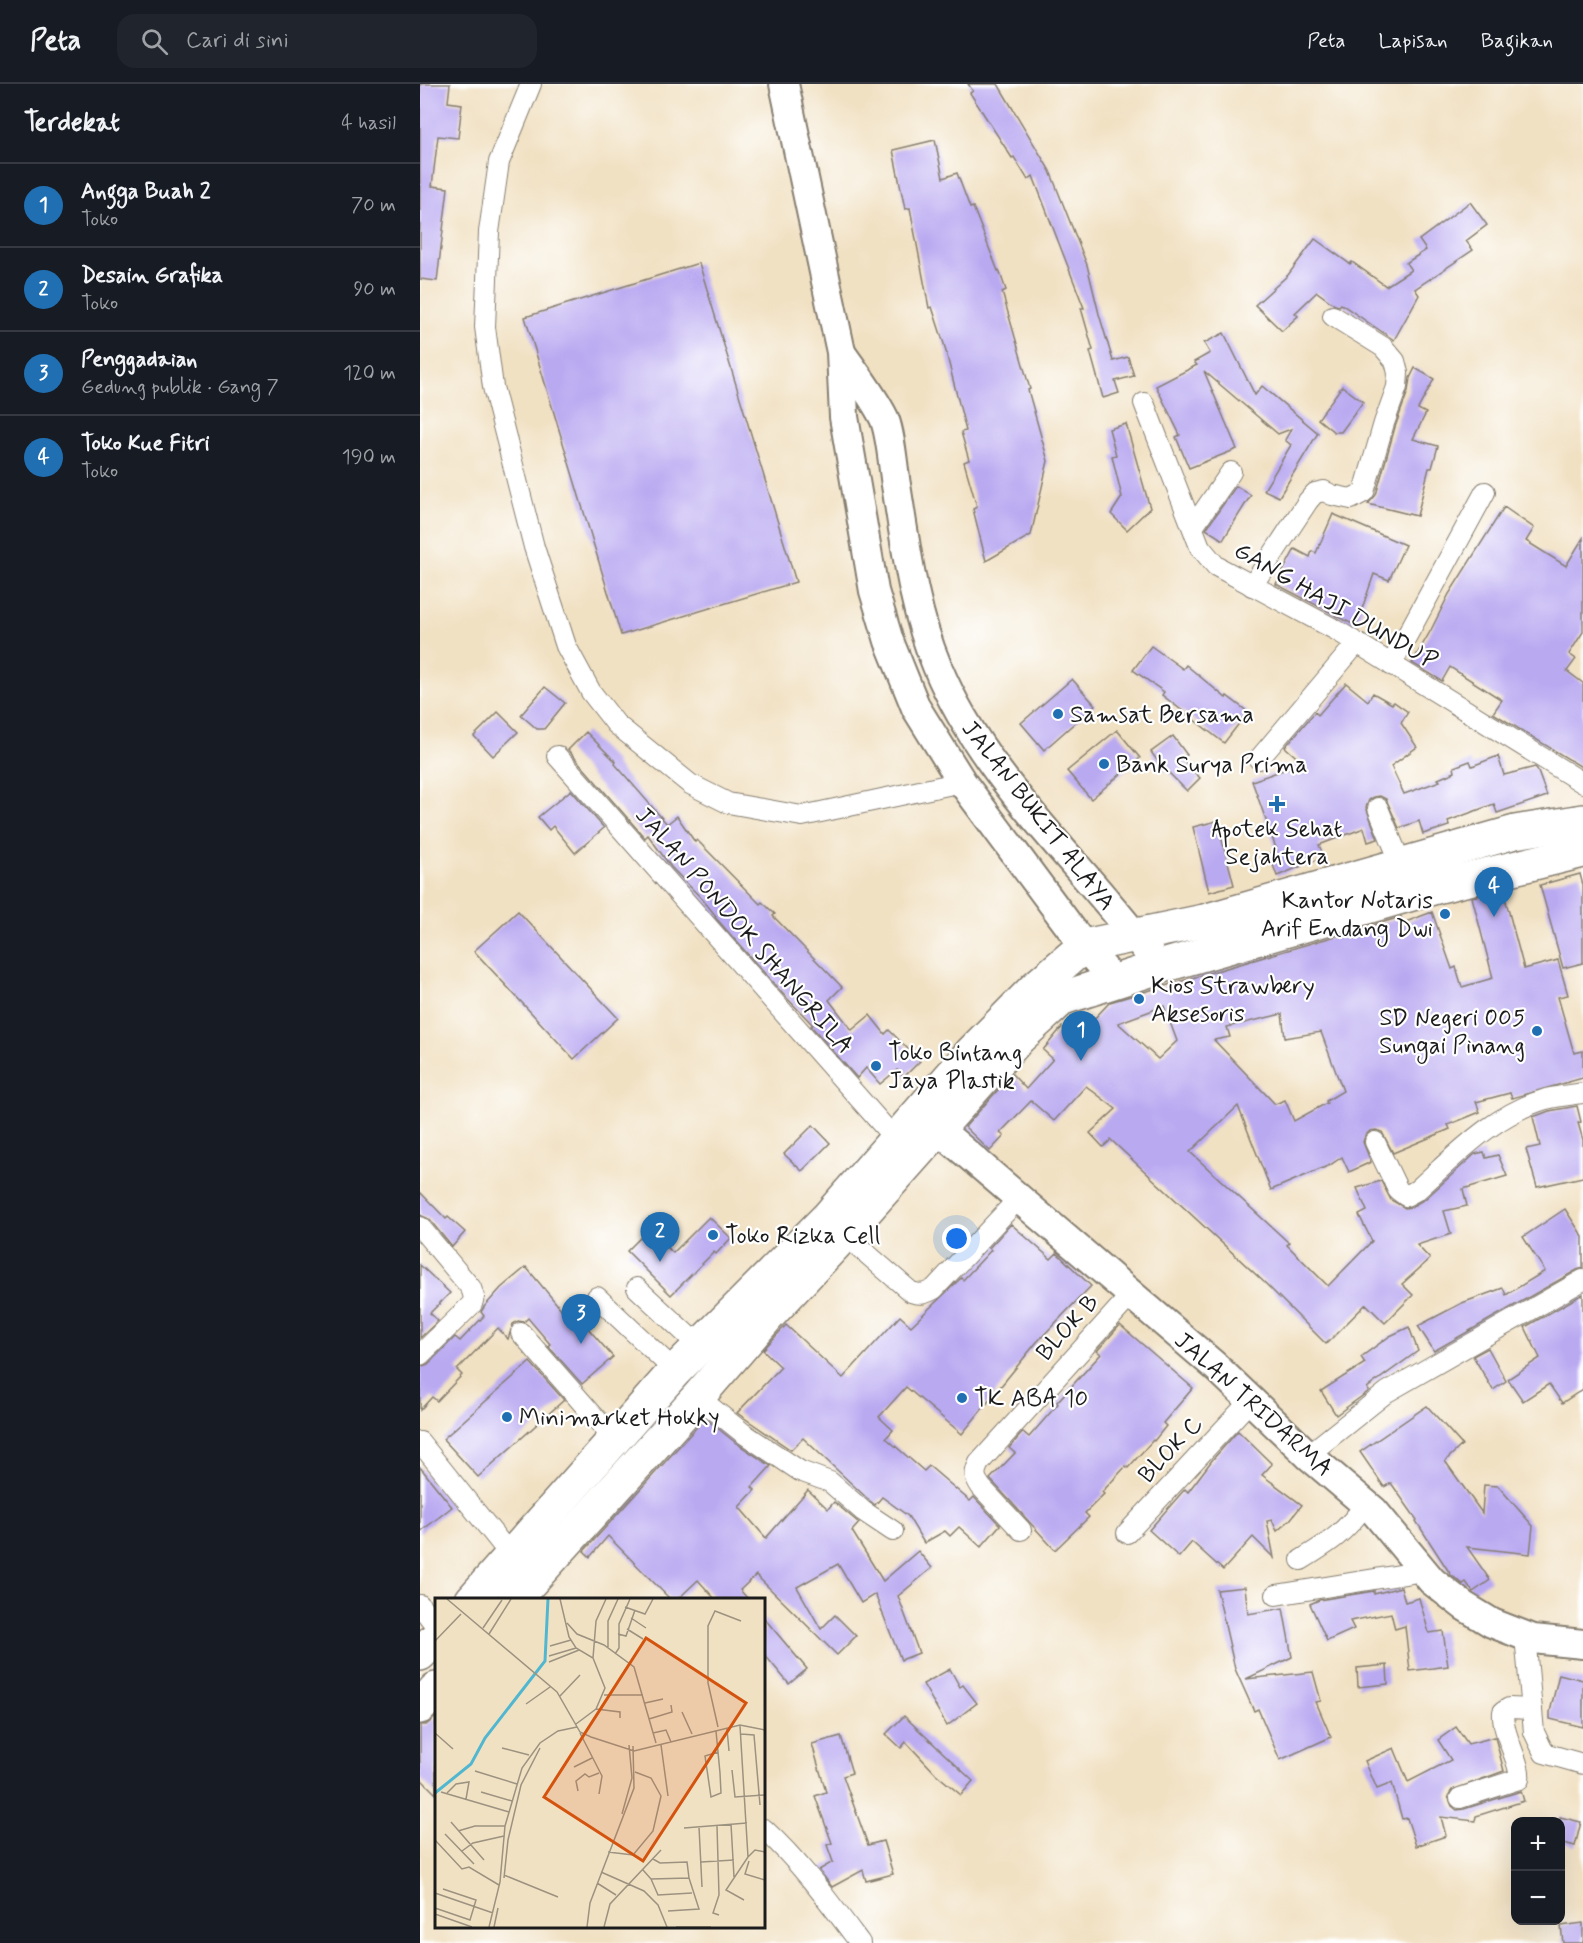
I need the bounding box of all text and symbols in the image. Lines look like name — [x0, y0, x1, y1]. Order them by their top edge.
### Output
search box — [117, 14, 537, 68]
text: Peta — [30, 23, 81, 60]
icon: search — [138, 25, 171, 58]
text: Cari di sini — [186, 27, 289, 55]
text: Peta — [1307, 27, 1346, 55]
text: Lapisan — [1379, 27, 1448, 55]
text: Bagikan — [1481, 27, 1553, 55]
text: Terdekat — [24, 106, 120, 140]
text: 4 hasil — [341, 110, 396, 137]
text: Angga Buah 2 — [81, 178, 211, 206]
text: 1 — [39, 192, 48, 219]
text: 70 m — [351, 192, 396, 219]
text: Toko — [81, 206, 118, 233]
text: Desain Grafika — [81, 262, 223, 290]
text: 2 — [39, 276, 48, 303]
text: 90 m — [353, 276, 396, 303]
text: Toko — [81, 290, 118, 317]
text: Penggadaian — [81, 346, 197, 374]
text: 3 — [39, 360, 48, 387]
text: 120 m — [343, 360, 396, 387]
text: Gedung publik · Gang 7 — [81, 374, 279, 401]
text: Toko Kue Fitri — [81, 430, 210, 458]
text: 4 — [38, 444, 49, 471]
text: 190 m — [342, 444, 396, 471]
text: Toko — [81, 458, 118, 485]
street label: GANG HAJI DUNDUP — [1228, 535, 1443, 677]
place label: Samsat Bersama — [1070, 700, 1254, 731]
marker: Samsat Bersama — [1051, 707, 1065, 721]
street label: JALAN BUKIT ALAYA — [954, 715, 1122, 917]
place label: Bank Surya Prima — [1116, 750, 1308, 781]
marker: Bank Surya Prima — [1097, 757, 1111, 771]
marker: Apotek Sehat Sejahtera — [1270, 797, 1284, 811]
street label: JALAN PONDOK SHANGRILA — [628, 801, 860, 1061]
place label: Apotek Sehat Sejahtera — [1212, 814, 1342, 873]
pin: 4 — [1474, 868, 1514, 917]
place label: Kantor Notaris Arif Endang Dwi — [1261, 886, 1433, 947]
marker: Kantor Notaris Arif Endang Dwi — [1438, 907, 1452, 921]
place label: Kios Strawbery Aksesoris — [1151, 971, 1315, 1030]
marker: Kios Strawbery Aksesoris — [1132, 992, 1146, 1006]
place label: SD Negeri 005 Sungai Pinang — [1379, 1003, 1525, 1064]
pin: 1 — [1062, 1012, 1100, 1061]
marker: SD Negeri 005 Sungai Pinang — [1530, 1024, 1544, 1038]
place label: Toko Bintang Jaya Plastik — [888, 1038, 1023, 1097]
marker: Toko Bintang Jaya Plastik — [869, 1059, 883, 1073]
pin: 2 — [640, 1212, 680, 1262]
place label: Toko Rizka Cell — [725, 1221, 880, 1252]
your location — [942, 1224, 971, 1253]
marker: Toko Rizka Cell — [706, 1228, 720, 1242]
street label: BLOK B — [1030, 1288, 1106, 1368]
pin: 3 — [562, 1294, 600, 1344]
street label: JALAN TRIDARMA — [1167, 1326, 1339, 1485]
place label: TK ABA 10 — [974, 1384, 1088, 1415]
marker: TK ABA 10 — [955, 1391, 969, 1405]
place label: Minimarket Hokky — [519, 1403, 720, 1434]
marker: Minimarket Hokky — [500, 1410, 514, 1424]
street label: BLOK C — [1132, 1410, 1210, 1490]
inset map — [435, 1598, 765, 1928]
map controls — [1511, 1817, 1565, 1925]
button: + — [1511, 1817, 1565, 1871]
button: − — [1511, 1871, 1565, 1925]

